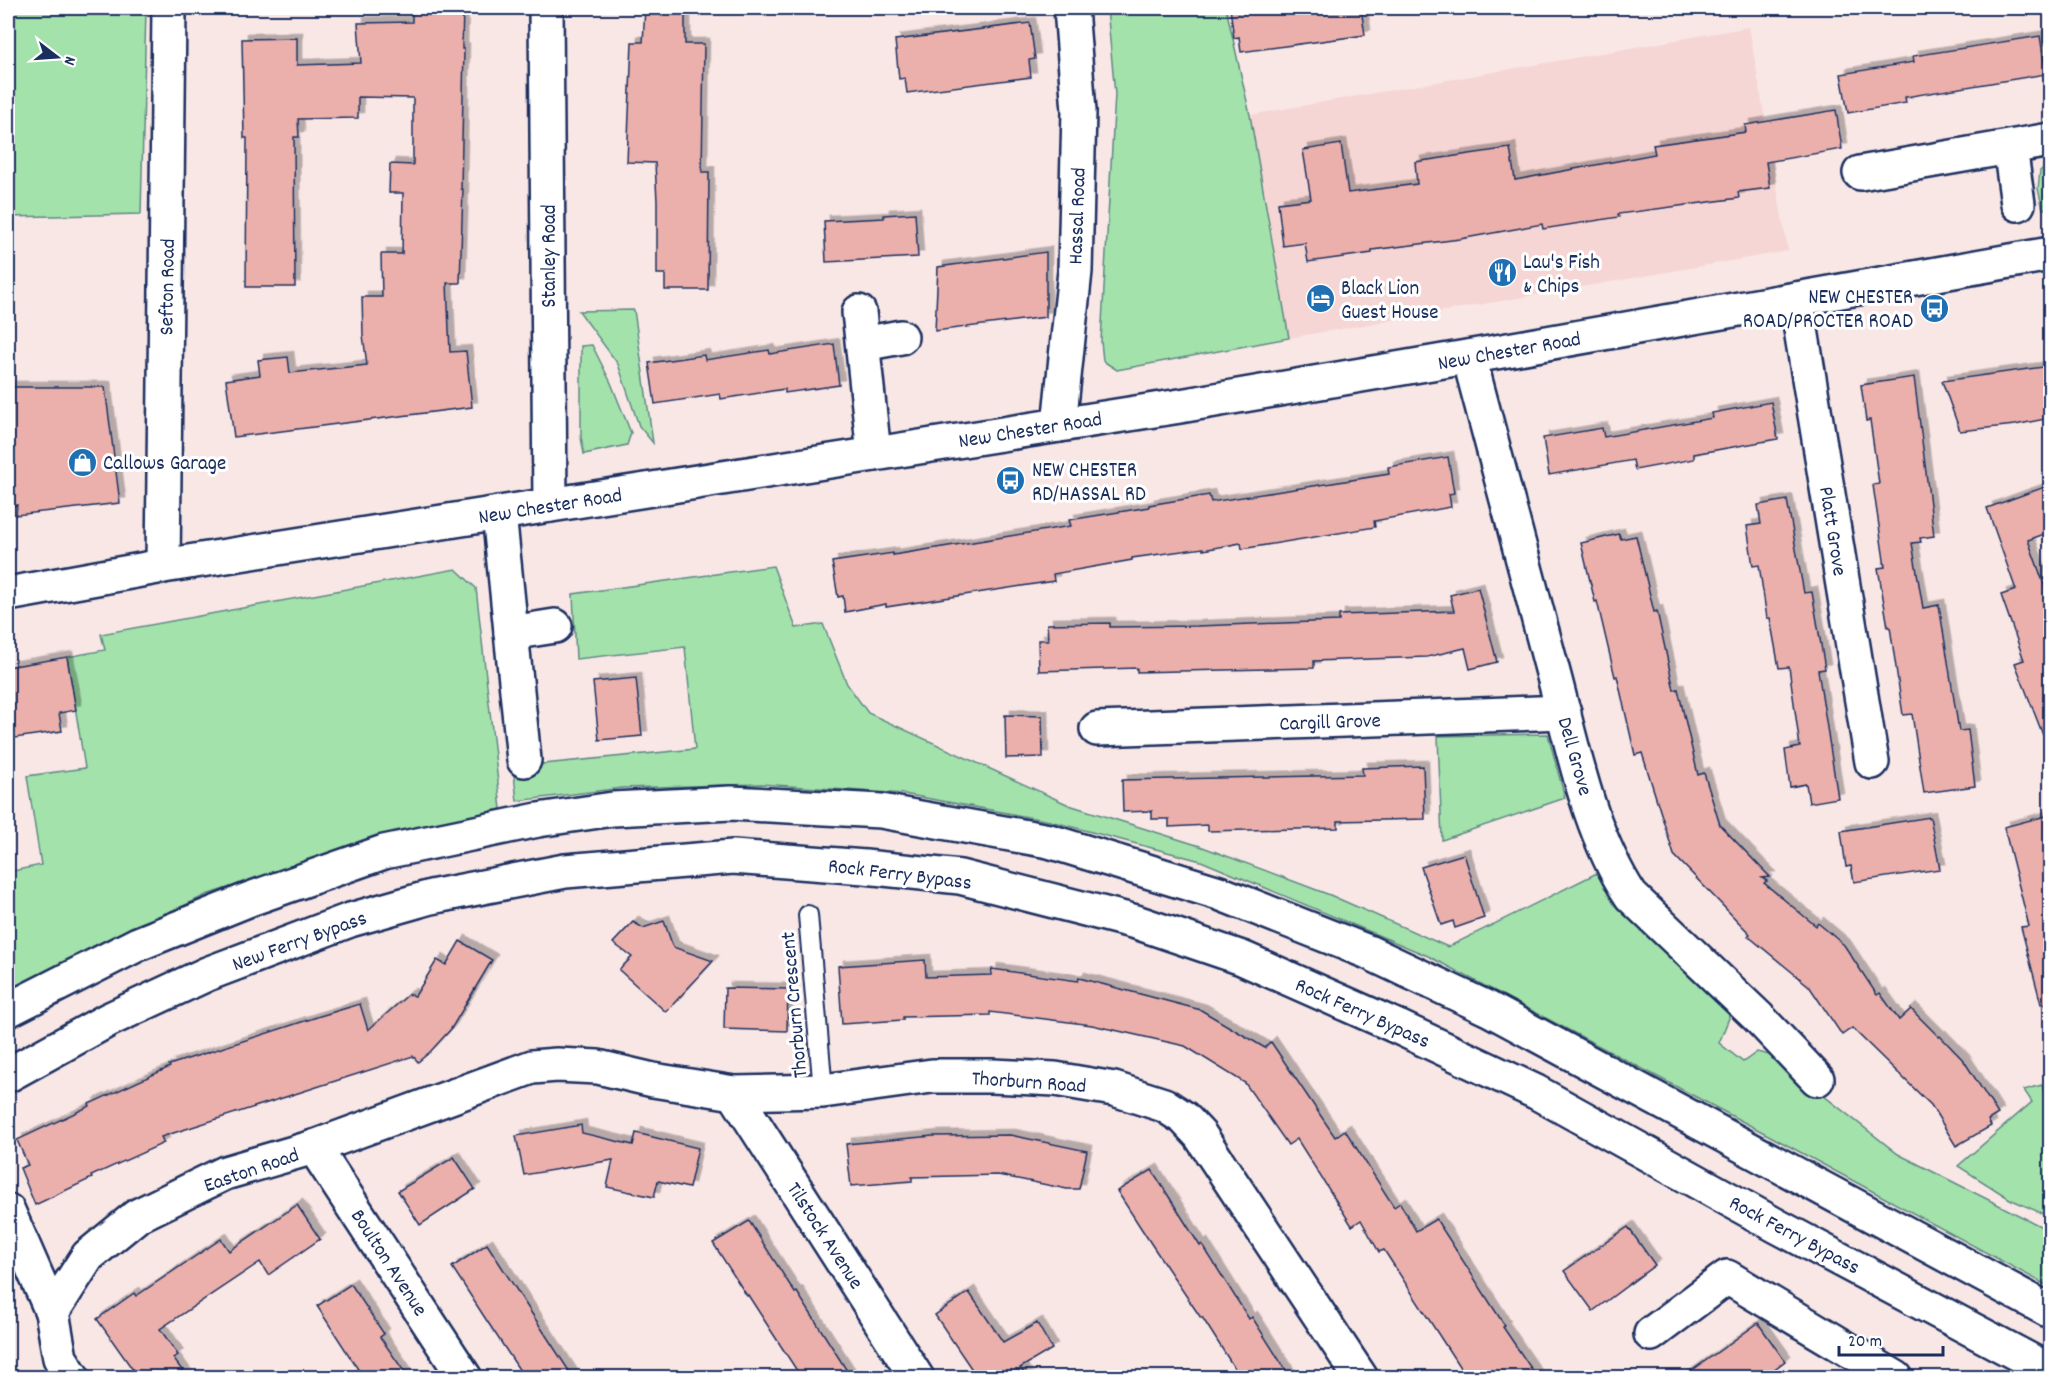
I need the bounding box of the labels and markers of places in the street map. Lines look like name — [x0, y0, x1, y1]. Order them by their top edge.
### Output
place label: Lau's Fish & Chips — [1523, 249, 1600, 303]
restaurant icon: Lau's Fish & Chips — [1486, 257, 1518, 289]
place label: Black Lion Guest House — [1341, 275, 1439, 329]
hotel icon: Black Lion Guest House — [1304, 283, 1336, 315]
place label: NEW CHESTER ROAD/PROCTER ROAD — [1743, 284, 1913, 338]
bus stop icon: NEW CHESTER ROAD/PROCTER ROAD — [1918, 292, 1950, 324]
shop icon: Callows Garage — [66, 446, 98, 478]
place label: Callows Garage — [103, 450, 226, 480]
place label: NEW CHESTER RD/HASSAL RD — [1032, 457, 1146, 511]
bus stop icon: NEW CHESTER RD/HASSAL RD — [995, 465, 1027, 497]

